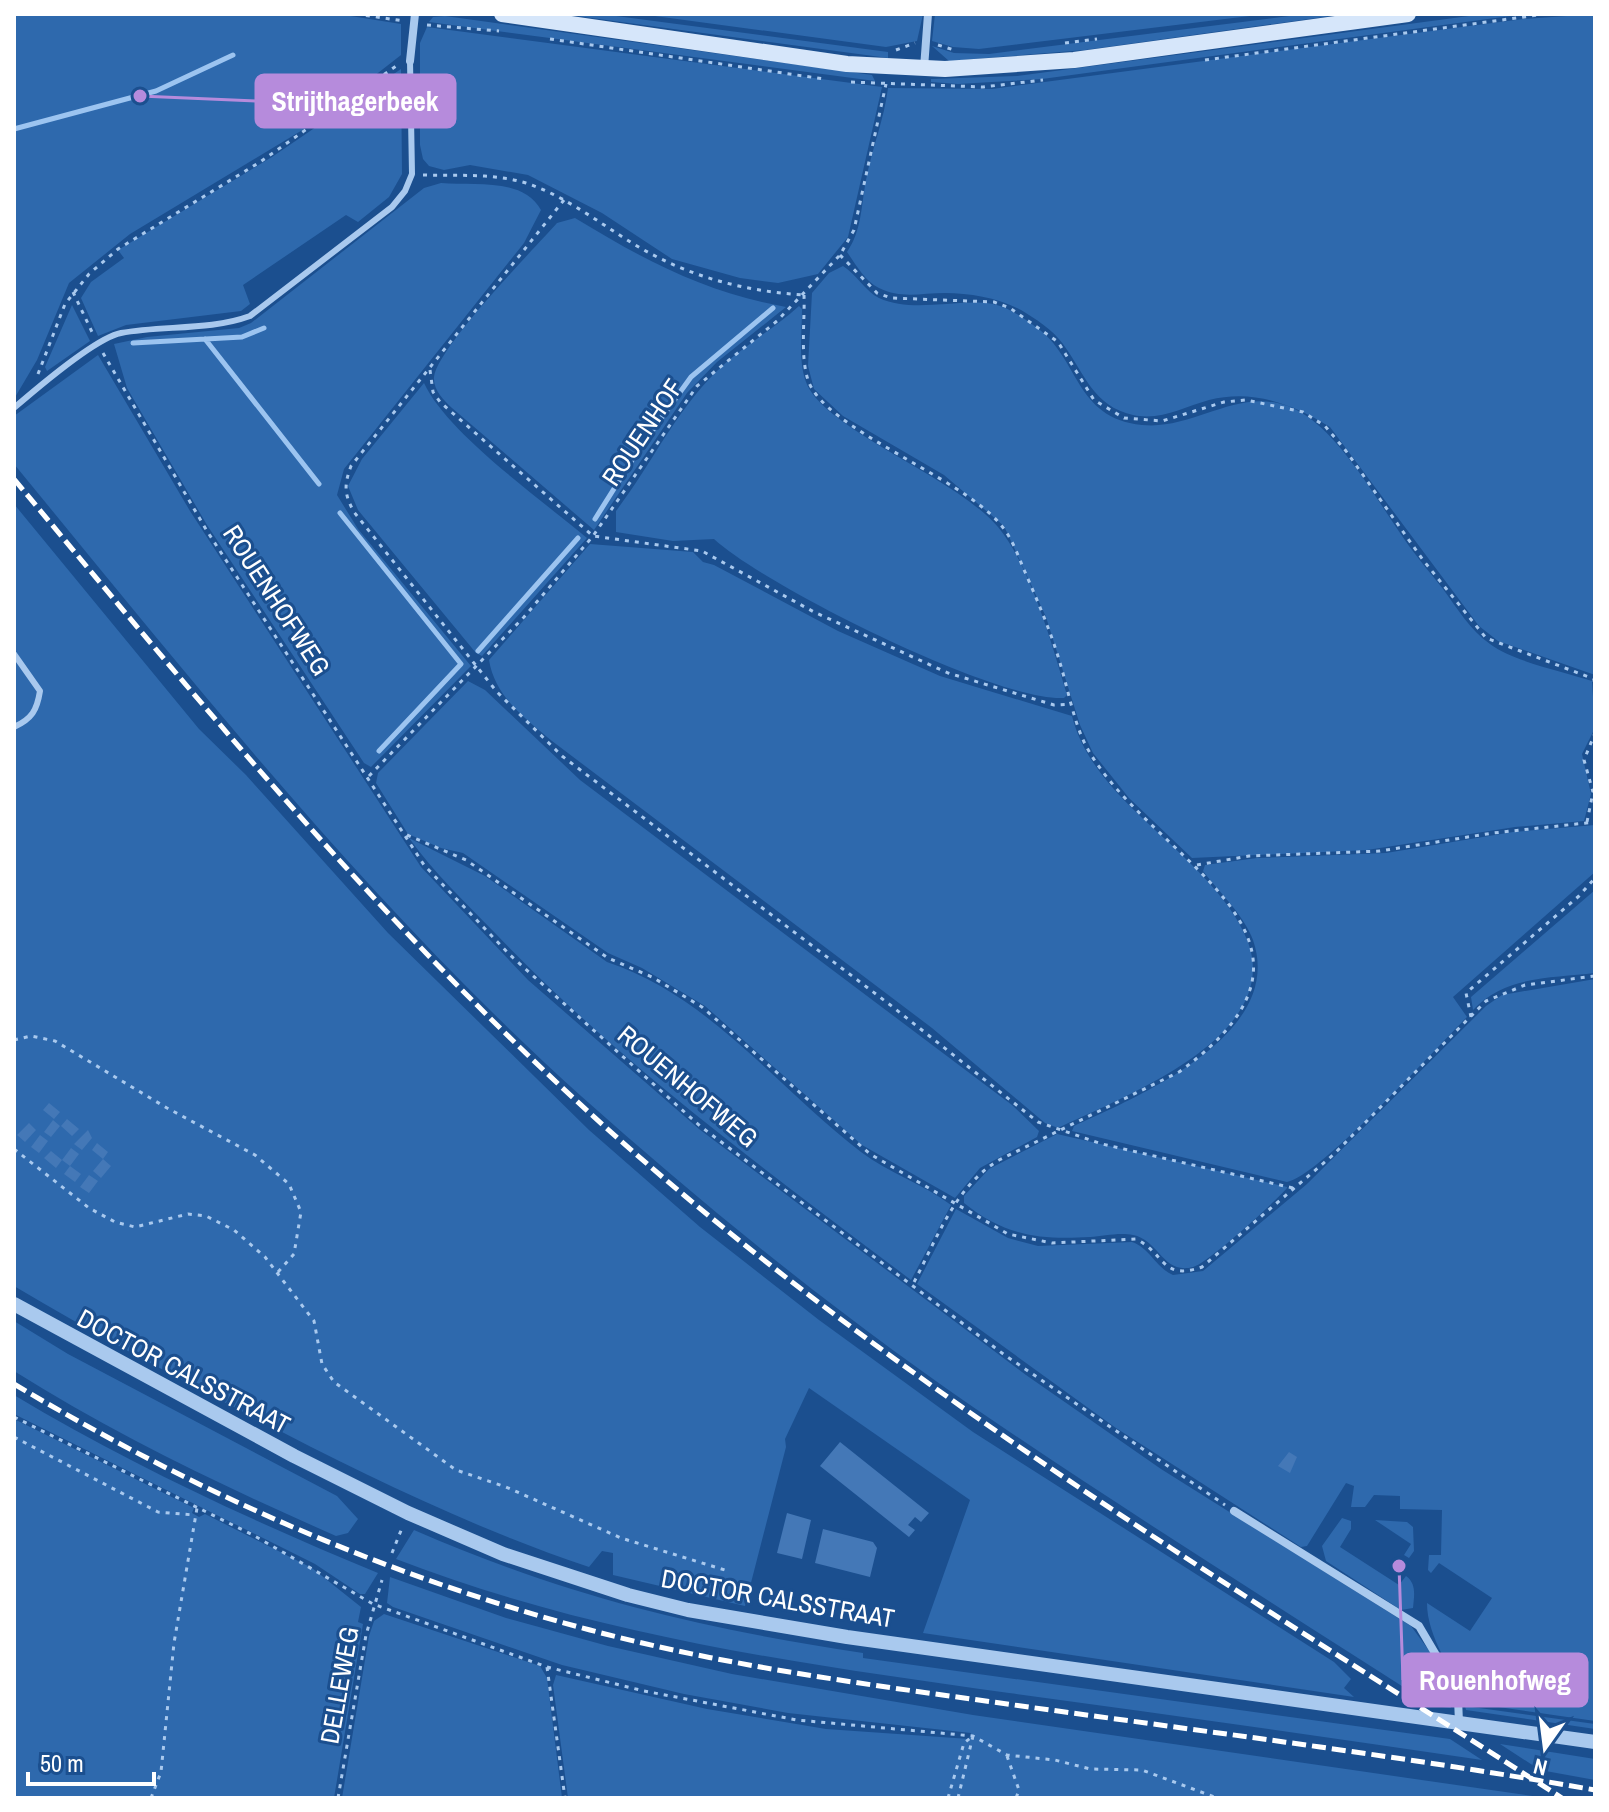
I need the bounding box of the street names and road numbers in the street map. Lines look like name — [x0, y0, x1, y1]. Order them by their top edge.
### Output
street label: ROUENHOF — [593, 372, 691, 492]
street label: ROUENHOFWEG — [215, 518, 339, 682]
street label: ROUENHOFWEG — [611, 1017, 765, 1155]
street label: DOCTOR CALSSTRAAT — [72, 1300, 296, 1442]
street label: DOCTOR CALSSTRAAT — [659, 1560, 897, 1636]
street label: DELLEWEG — [311, 1624, 367, 1746]

